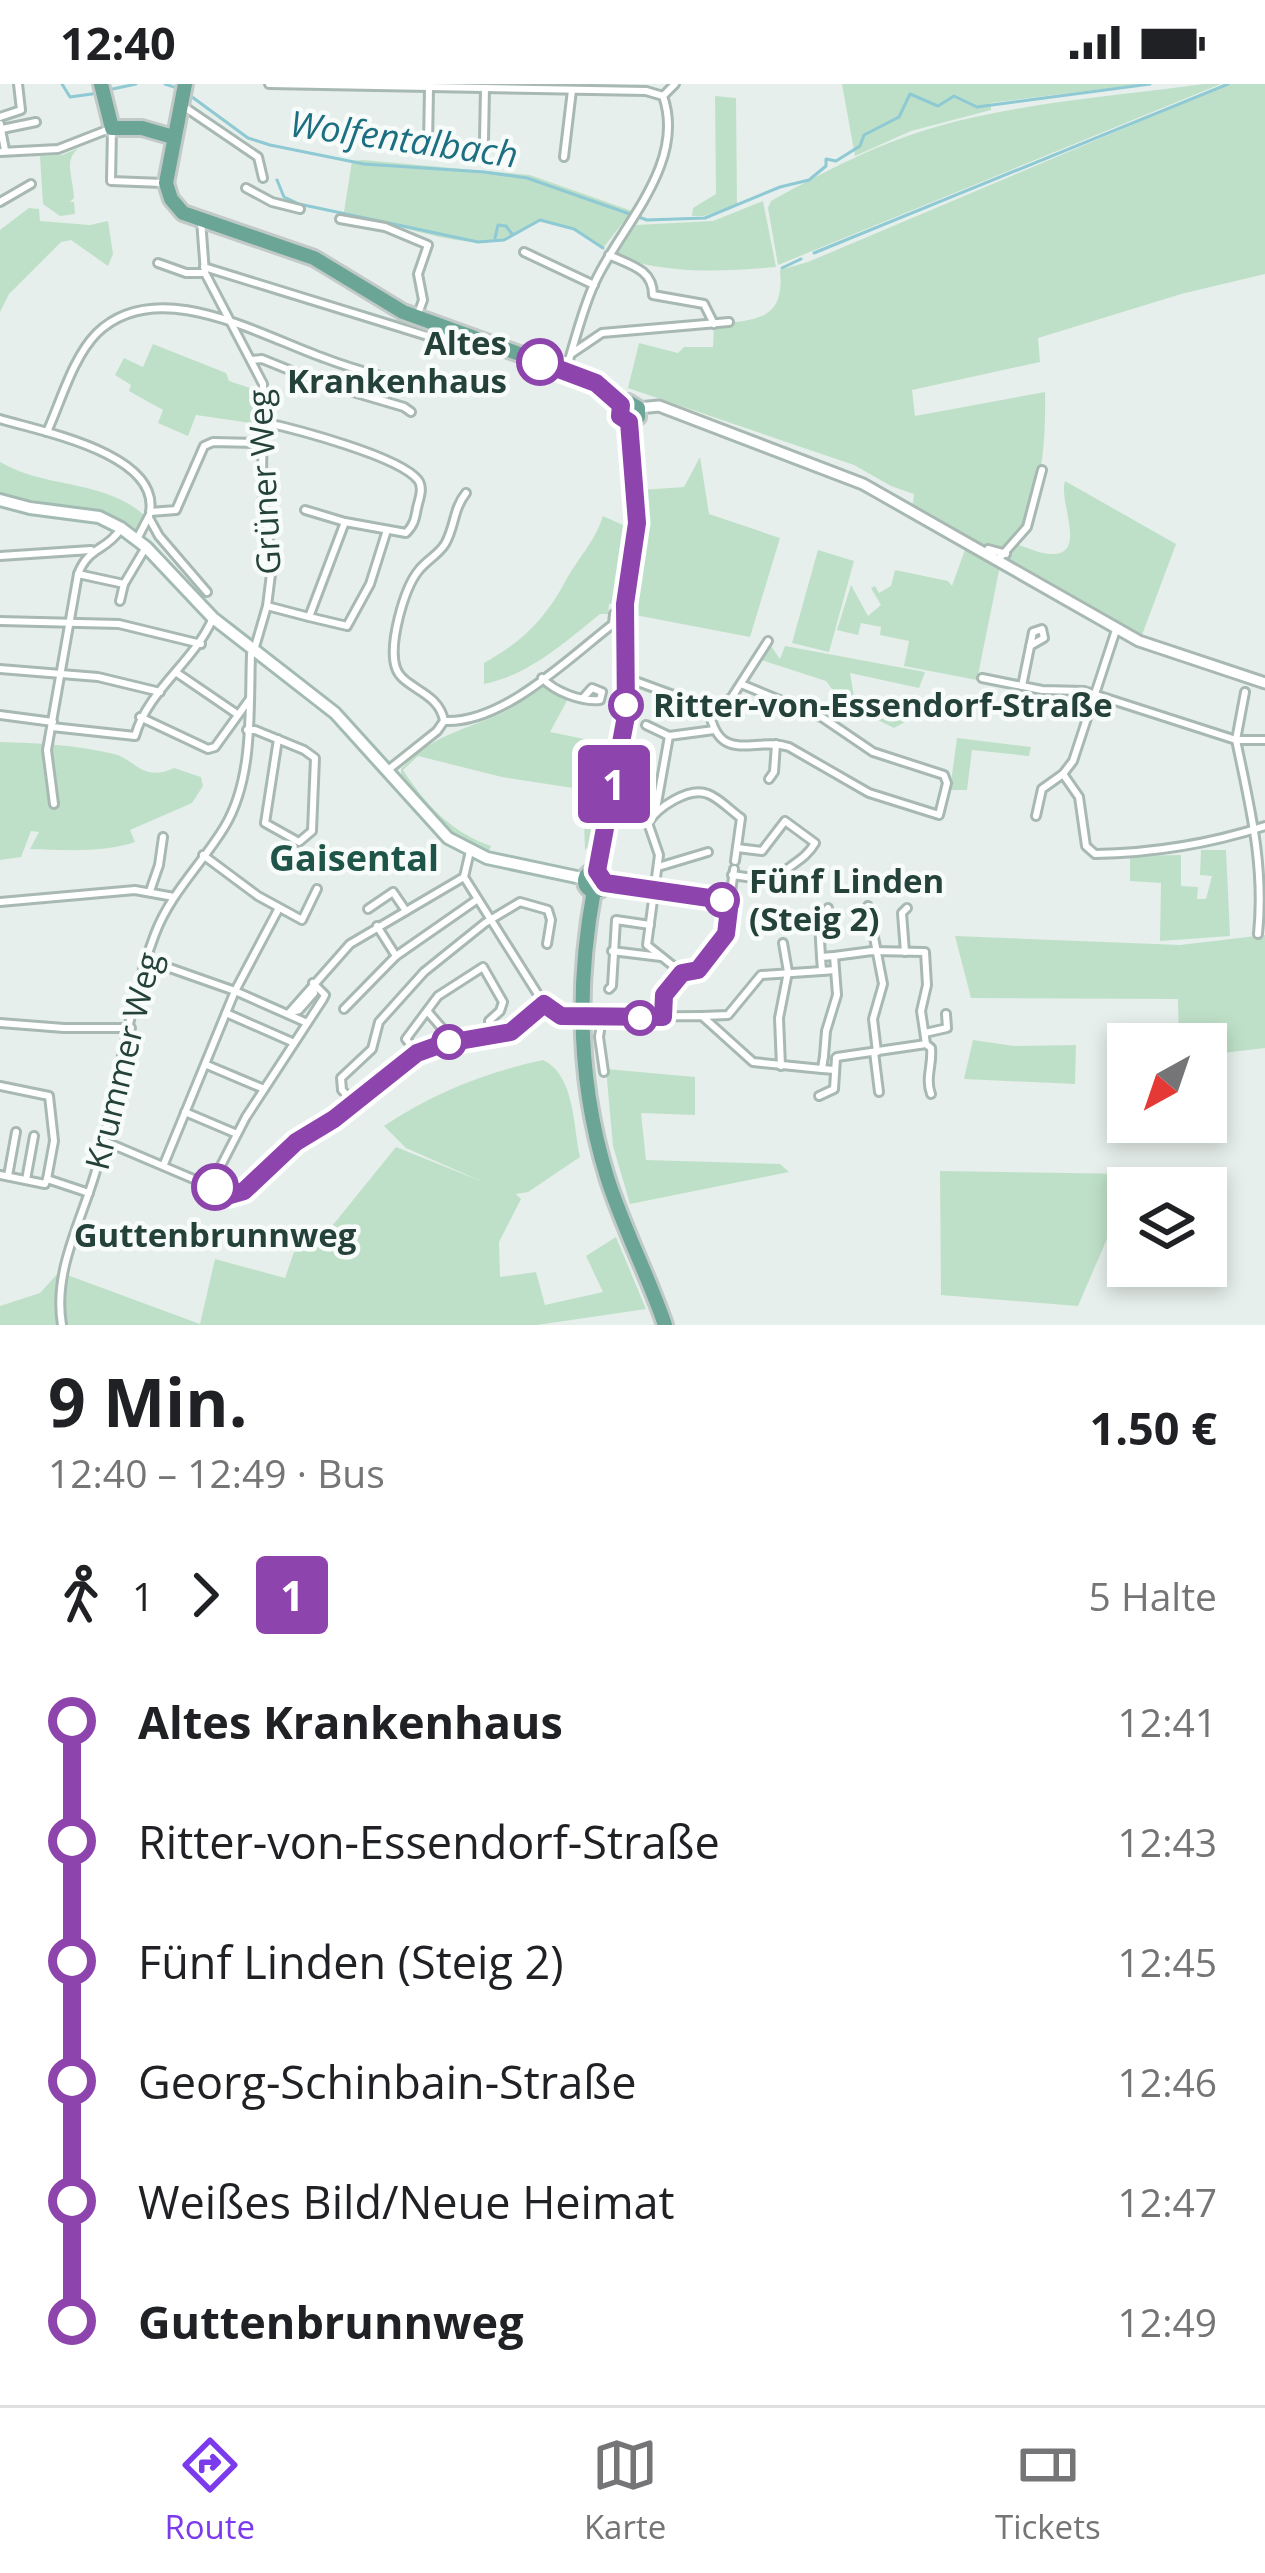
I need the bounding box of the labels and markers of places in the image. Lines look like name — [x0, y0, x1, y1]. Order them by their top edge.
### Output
place label: Altes Krankenhaus — [287, 320, 507, 403]
marker: Altes Krankenhaus — [518, 340, 562, 384]
place label: Ritter-von-Essendorf-Straße — [653, 682, 1113, 727]
marker: Ritter-von-Essendorf-Straße — [610, 689, 642, 721]
place label: Fünf Linden (Steig 2) — [749, 858, 944, 941]
marker: Fünf Linden (Steig 2) — [706, 884, 738, 916]
unlabelled marker — [624, 1002, 656, 1034]
unlabelled marker — [433, 1026, 465, 1058]
marker: Guttenbrunnweg — [193, 1165, 237, 1209]
place label: Guttenbrunnweg — [74, 1212, 357, 1257]

